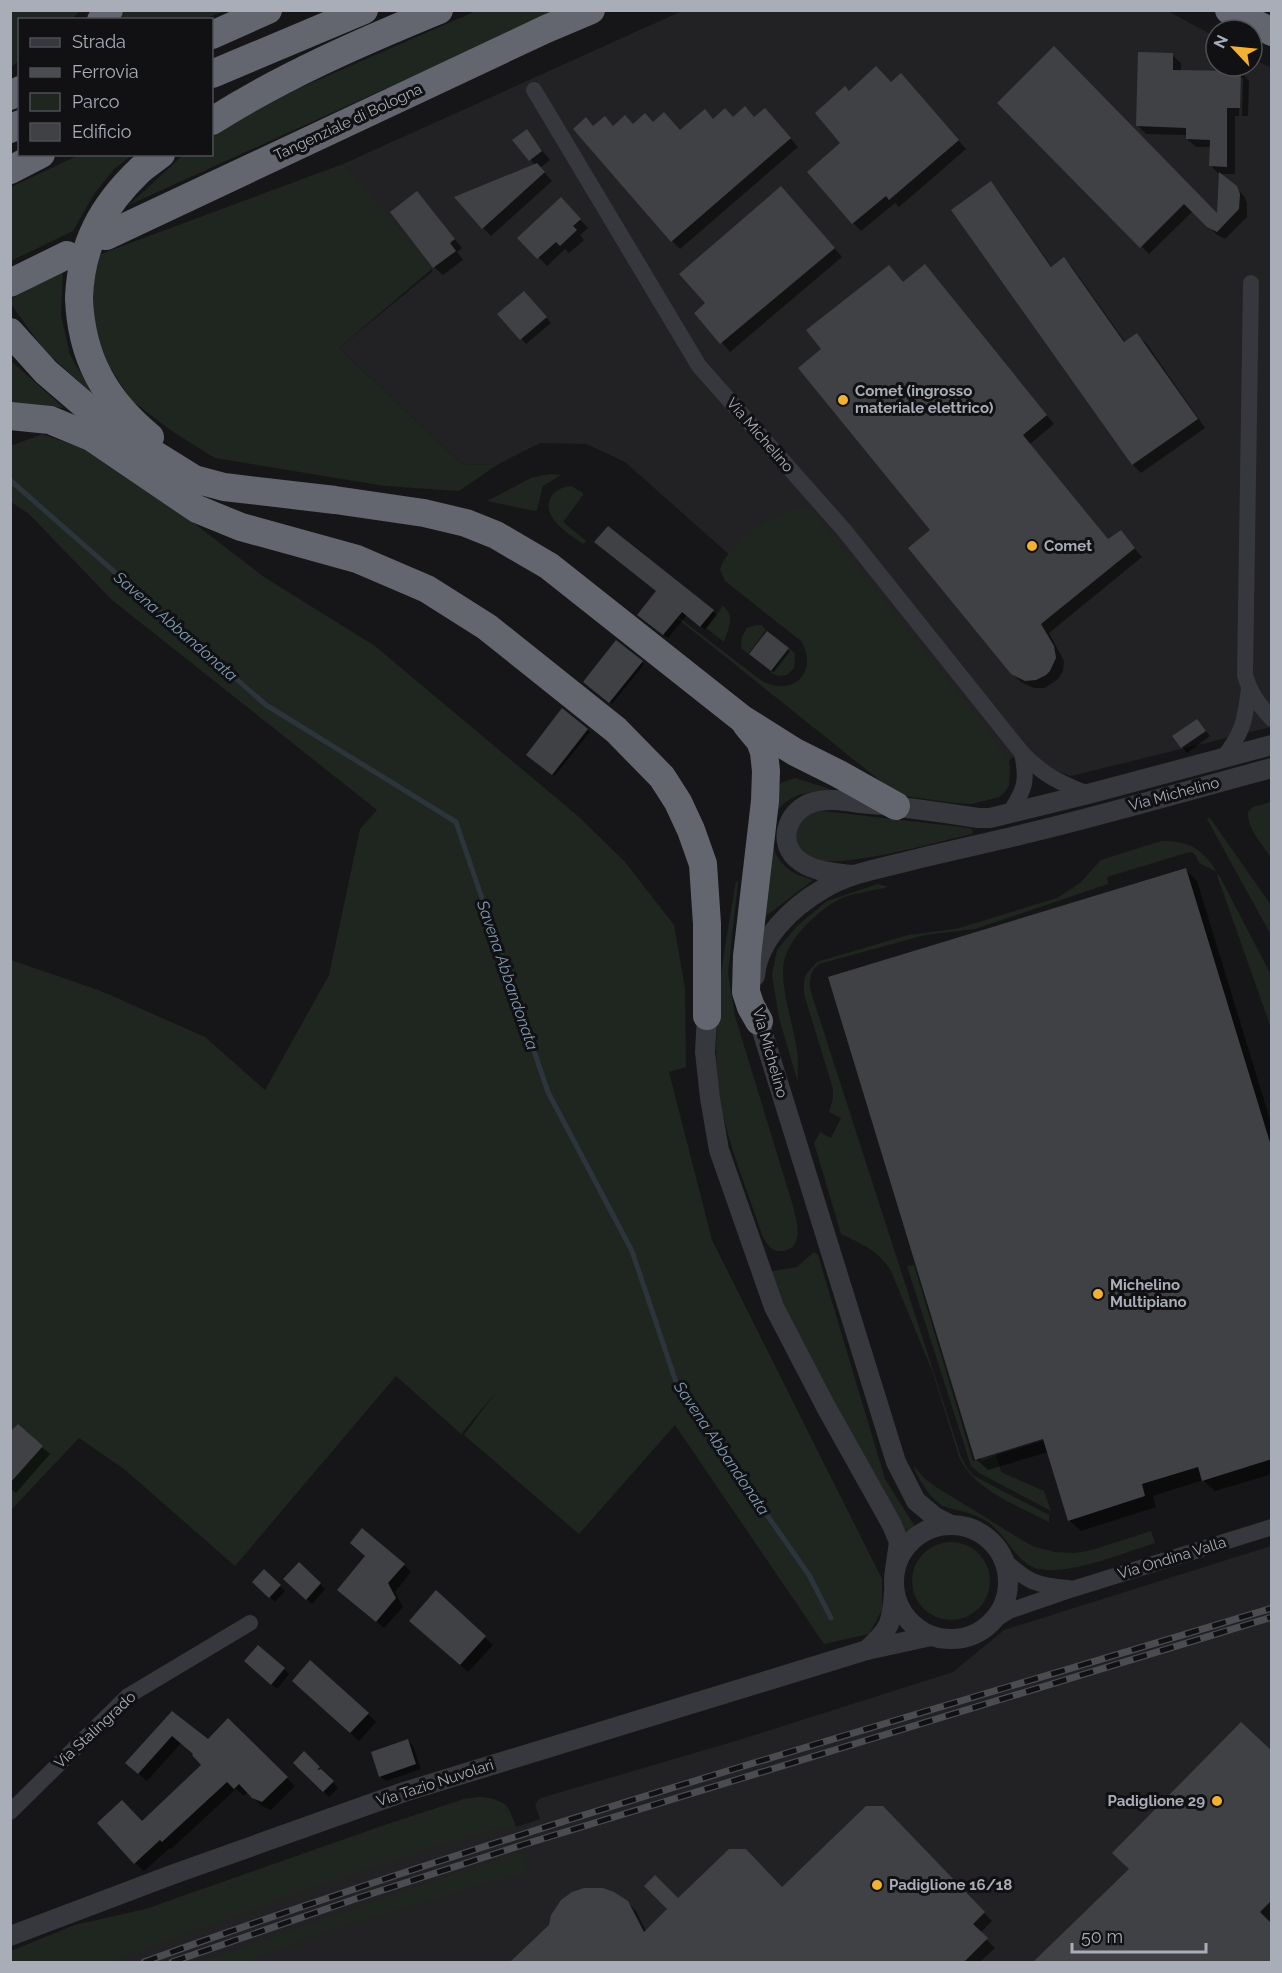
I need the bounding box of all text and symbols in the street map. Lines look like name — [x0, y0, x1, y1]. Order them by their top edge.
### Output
legend — [18, 18, 213, 156]
north arrow — [1204, 18, 1264, 78]
text: Strada — [72, 31, 126, 52]
text: N — [1210, 32, 1232, 51]
text: Ferrovia — [72, 61, 139, 82]
street label: Tangenziale di Bologna — [271, 80, 425, 164]
text: Parco — [72, 91, 120, 112]
text: Edificio — [72, 121, 132, 142]
place label: Comet (ingrosso materiale elettrico) — [855, 382, 994, 417]
marker: Comet (ingrosso materiale elettrico) — [836, 393, 850, 407]
street label: Via Michelino — [723, 394, 797, 476]
place label: Comet — [1044, 537, 1092, 555]
marker: Comet — [1025, 539, 1039, 553]
water label: Savena Abbandonata — [109, 567, 241, 685]
street label: Via Michelino — [1127, 773, 1221, 815]
water label: Savena Abbandonata — [473, 897, 542, 1053]
street label: Via Michelino — [749, 1006, 791, 1100]
place label: Michelino Multipiano — [1110, 1276, 1187, 1311]
marker: Michelino Multipiano — [1091, 1287, 1105, 1301]
water label: Savena Abbandonata — [669, 1377, 774, 1519]
street label: Via Ondina Valla — [1116, 1533, 1228, 1583]
street label: Via Stalingrado — [51, 1688, 139, 1772]
street label: Via Tazio Nuvolari — [374, 1756, 496, 1810]
place label: Padiglione 29 — [1108, 1792, 1205, 1810]
marker: Padiglione 29 — [1210, 1794, 1224, 1808]
place label: Padiglione 16/18 — [889, 1876, 1012, 1894]
marker: Padiglione 16/18 — [870, 1878, 884, 1892]
scale bar — [1072, 1916, 1206, 1954]
text: 50 m — [1081, 1926, 1123, 1947]

